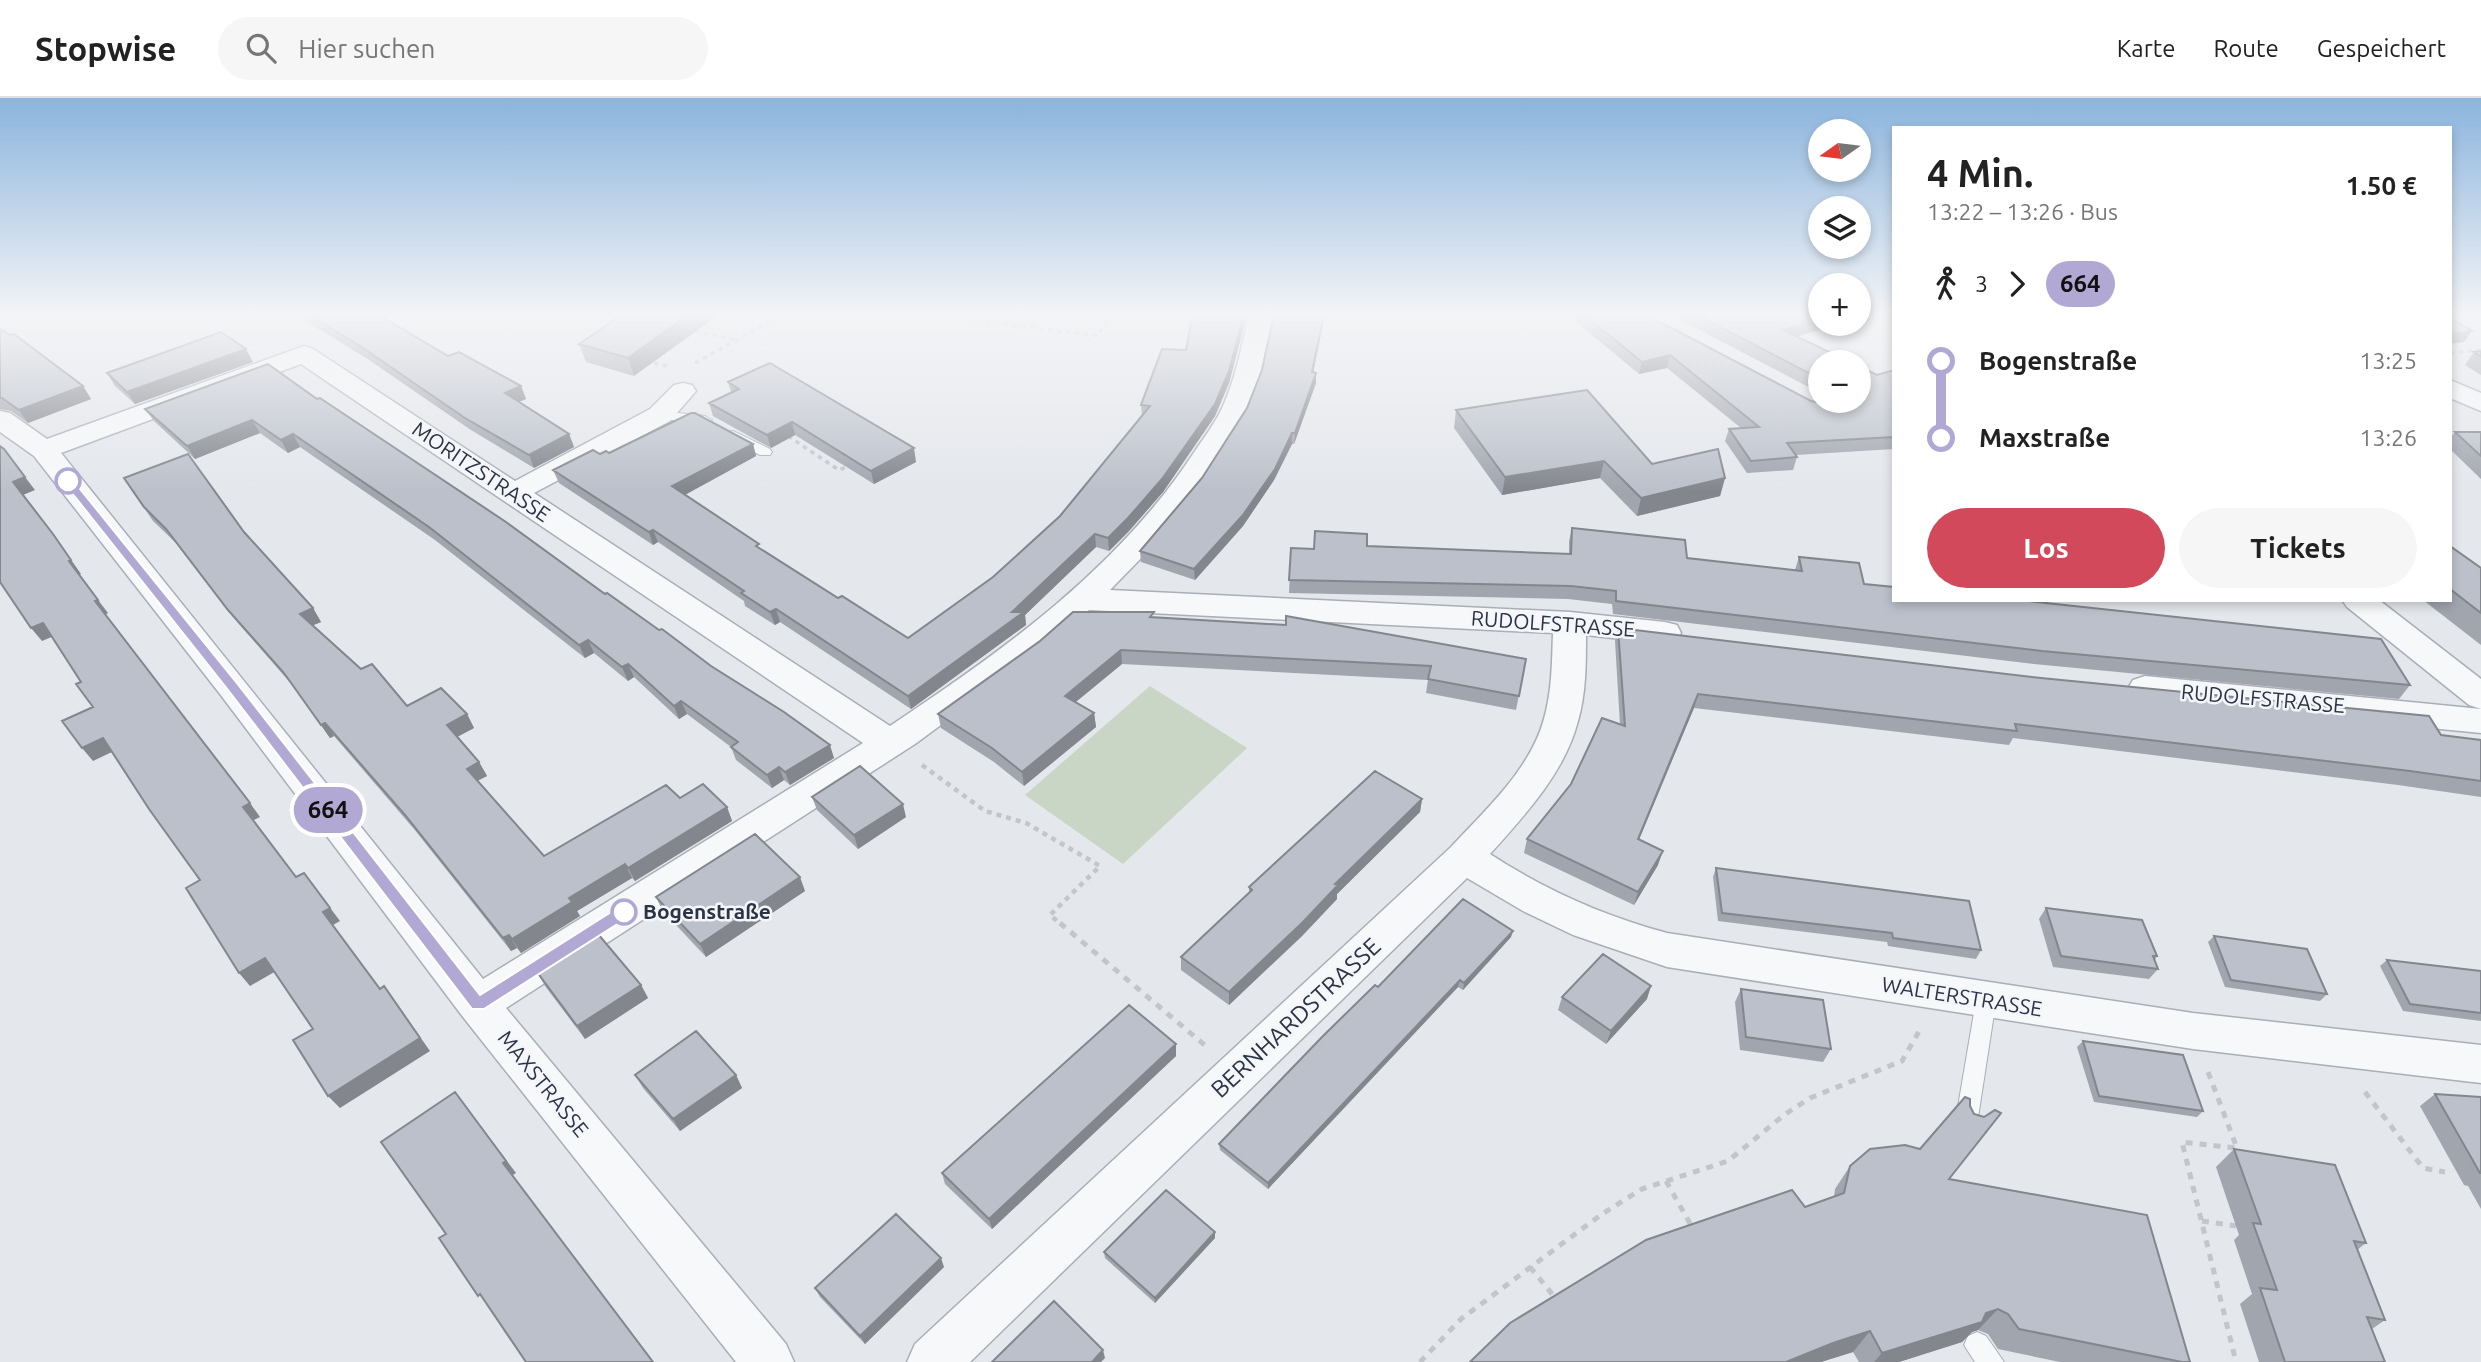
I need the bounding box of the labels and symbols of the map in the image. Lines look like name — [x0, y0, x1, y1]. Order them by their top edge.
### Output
north arrow — [1808, 119, 1871, 182]
street label: MORITZSTRASSE — [408, 416, 555, 526]
unlabelled marker — [55, 468, 81, 494]
street label: RUDOLFSTRASSE — [1470, 605, 1636, 641]
street label: RUDOLFSTRASSE — [2180, 679, 2346, 717]
line badge: 664 — [288, 787, 368, 833]
marker: Bogenstraße — [611, 899, 637, 925]
place label: Bogenstraße — [643, 899, 771, 923]
street label: BERNHARDSTRASSE — [1206, 932, 1386, 1103]
street label: WALTERSTRASSE — [1880, 971, 2044, 1021]
street label: MAXSTRASSE — [494, 1025, 594, 1141]

